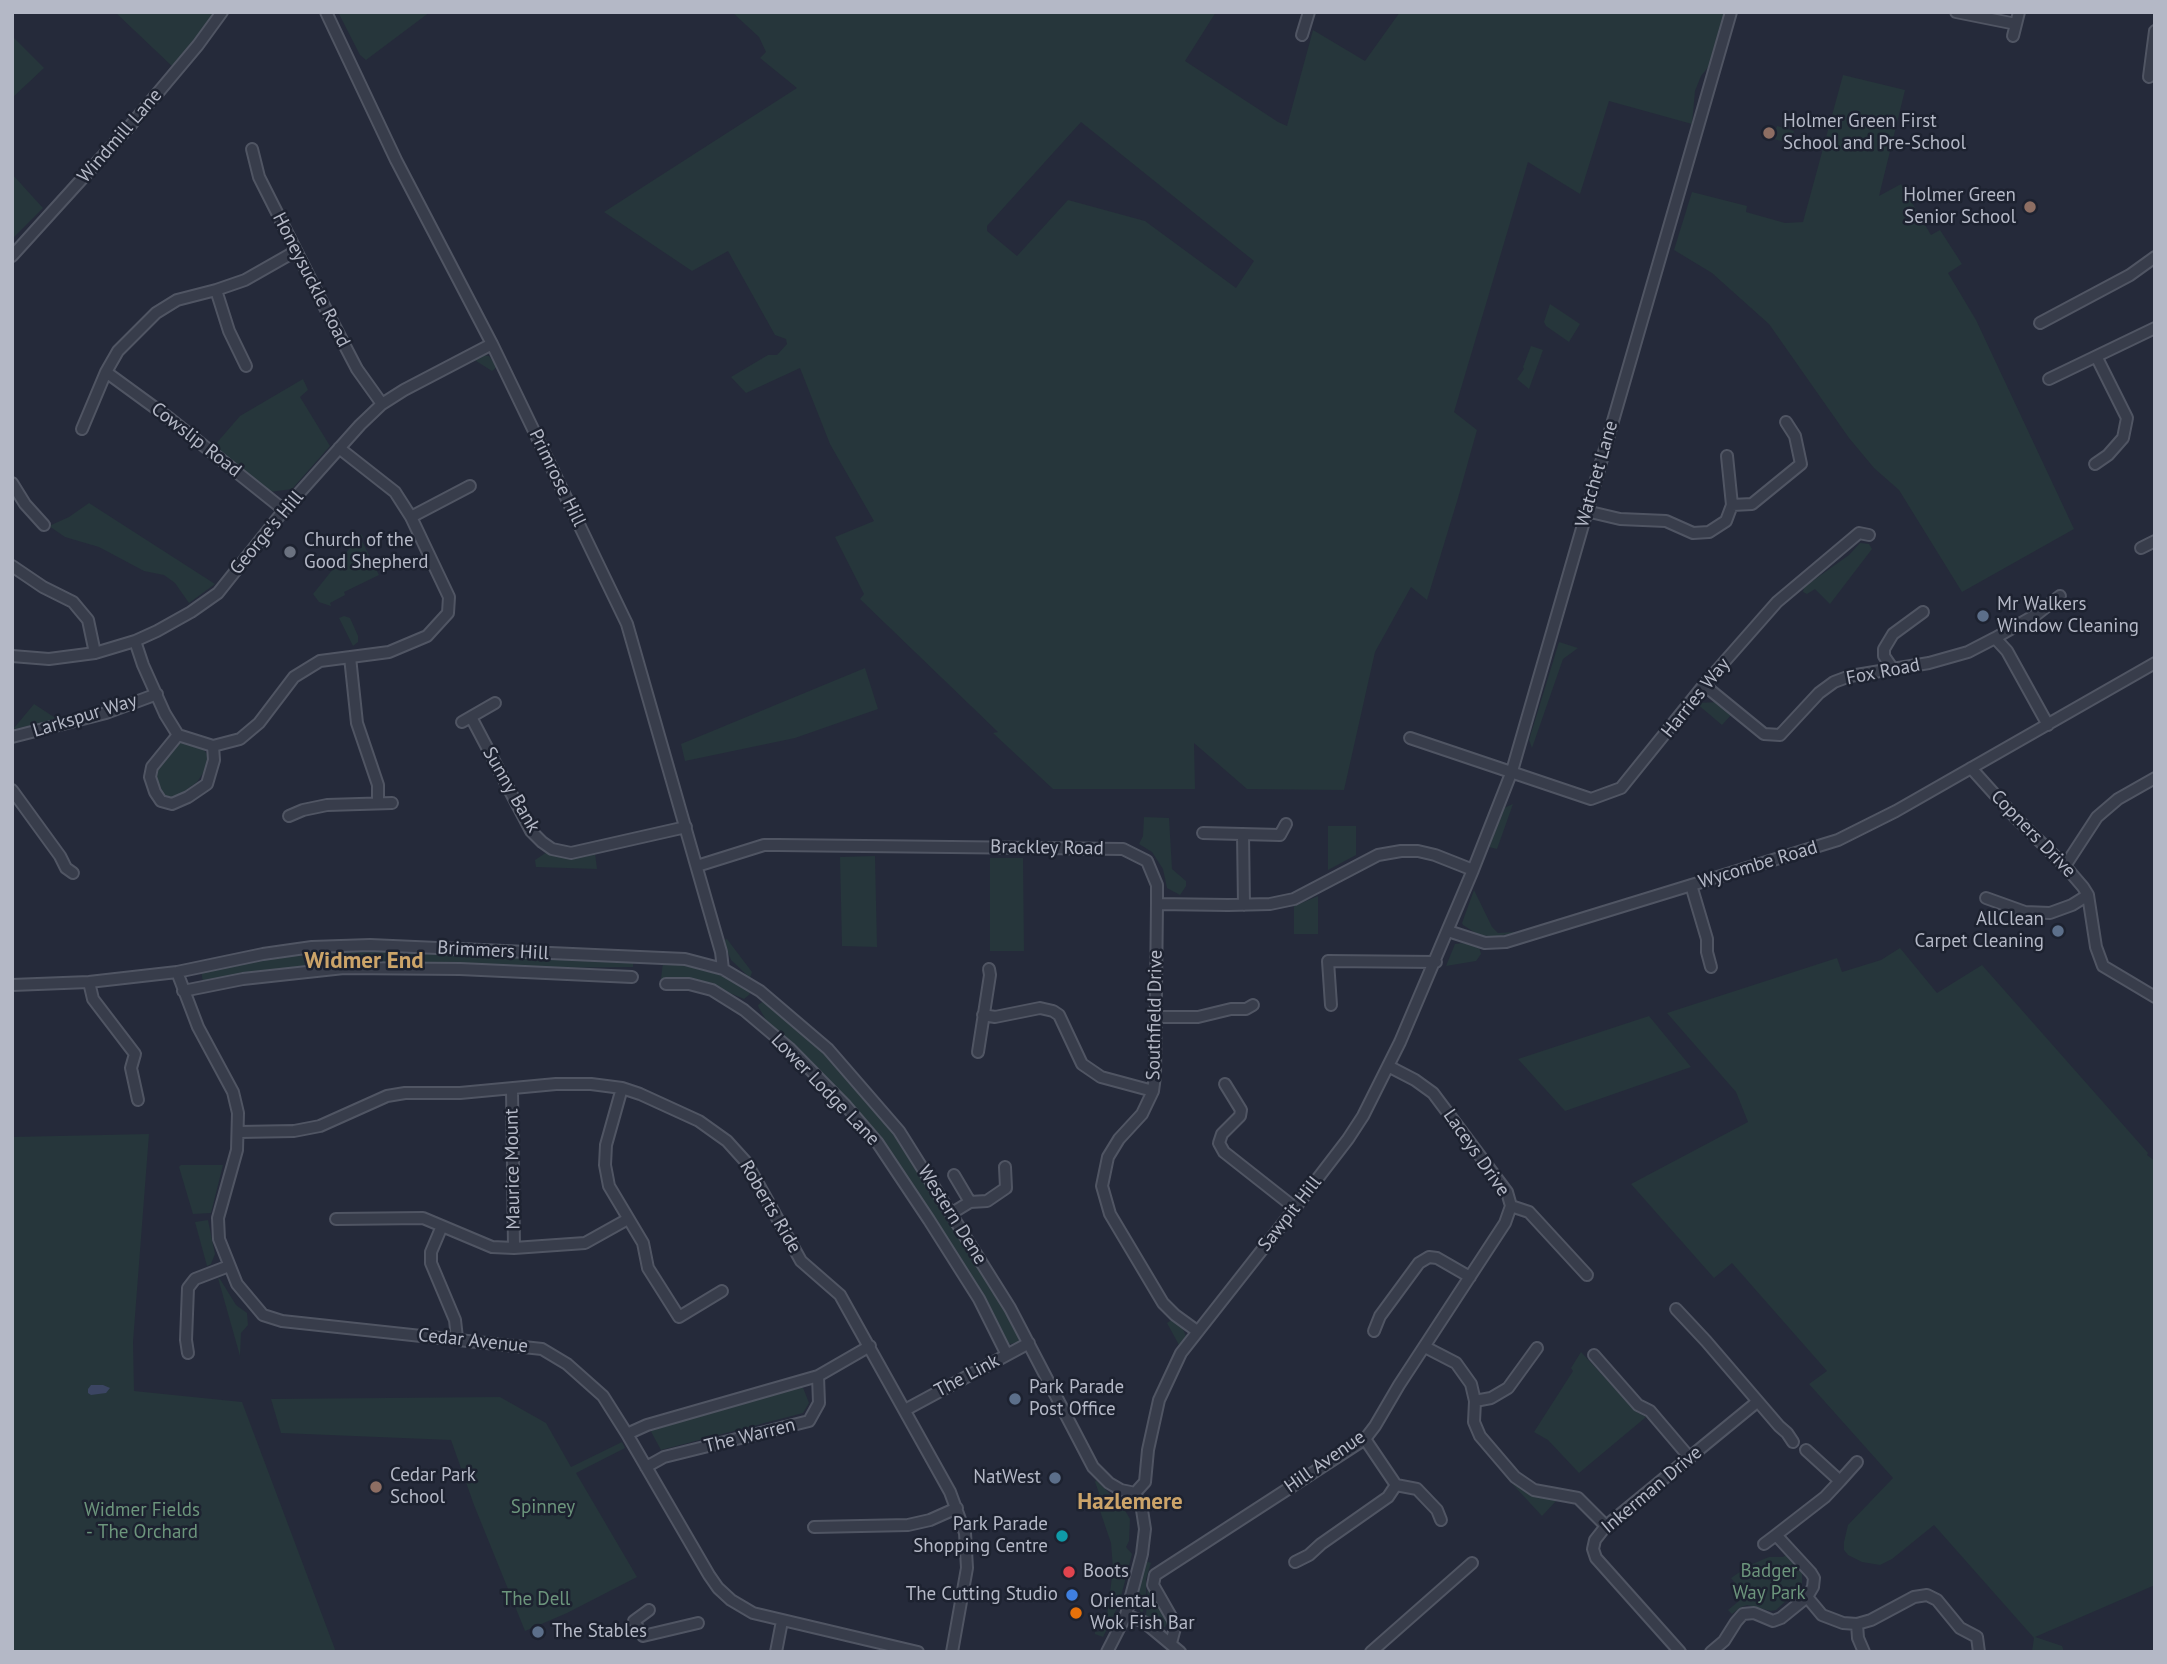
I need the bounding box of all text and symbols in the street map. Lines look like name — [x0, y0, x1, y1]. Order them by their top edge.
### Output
street label: Windmill Lane — [73, 84, 167, 188]
place label: Holmer Green First School and Pre-School — [1783, 111, 1966, 155]
marker: Holmer Green First School and Pre-School — [1761, 125, 1777, 141]
place label: Holmer Green Senior School — [1903, 185, 2016, 229]
marker: Holmer Green Senior School — [2022, 199, 2038, 215]
street label: Honeysuckle Road — [267, 209, 355, 351]
street label: Cowslip Road — [146, 398, 246, 482]
street label: Watchet Lane — [1571, 418, 1623, 530]
street label: Primrose Hill — [524, 426, 590, 530]
street label: George's Hill — [225, 486, 309, 580]
place label: Church of the Good Shepherd — [304, 530, 428, 574]
marker: Church of the Good Shepherd — [282, 544, 298, 560]
place label: Mr Walkers Window Cleaning — [1997, 594, 2139, 638]
marker: Mr Walkers Window Cleaning — [1975, 608, 1991, 624]
street label: Harries Way — [1657, 653, 1735, 743]
street label: Fox Road — [1844, 654, 1922, 690]
street label: Larkspur Way — [30, 689, 140, 743]
street label: Sunny Bank — [477, 743, 545, 837]
street label: Copners Drive — [1986, 786, 2080, 882]
street label: Brackley Road — [990, 836, 1104, 860]
street label: Wycombe Road — [1696, 836, 1820, 894]
place label: AllClean Carpet Cleaning — [1915, 909, 2044, 953]
marker: AllClean Carpet Cleaning — [2050, 923, 2066, 939]
street label: Brimmers Hill — [437, 937, 549, 965]
district label: Widmer End — [304, 947, 424, 975]
street label: Southfield Drive — [1142, 949, 1168, 1081]
street label: Lower Lodge Lane — [766, 1029, 884, 1151]
street label: Laceys Drive — [1438, 1105, 1514, 1201]
street label: Maurice Mount — [501, 1108, 525, 1230]
street label: Roberts Ride — [734, 1157, 806, 1257]
street label: Western Dene — [913, 1161, 991, 1269]
street label: Sawpit Hill — [1254, 1172, 1326, 1256]
street label: Cedar Avenue — [417, 1324, 529, 1358]
street label: The Link — [931, 1349, 1003, 1403]
place label: Park Parade Post Office — [1029, 1377, 1124, 1421]
marker: Park Parade Post Office — [1007, 1391, 1023, 1407]
street label: The Warren — [702, 1414, 798, 1458]
street label: Hill Avenue — [1280, 1426, 1370, 1498]
street label: Inkerman Drive — [1597, 1441, 1707, 1539]
place label: Cedar Park School — [390, 1465, 476, 1509]
place label: NatWest — [973, 1467, 1041, 1489]
marker: NatWest — [1047, 1470, 1063, 1486]
marker: Cedar Park School — [368, 1479, 384, 1495]
district label: Hazlemere — [1077, 1488, 1183, 1516]
park label: Spinney — [511, 1497, 575, 1519]
park label: Widmer Fields - The Orchard — [84, 1500, 200, 1544]
place label: Park Parade Shopping Centre — [913, 1514, 1048, 1558]
marker: Park Parade Shopping Centre — [1054, 1528, 1070, 1544]
place label: Boots — [1083, 1561, 1129, 1583]
park label: Badger Way Park — [1732, 1561, 1806, 1605]
marker: Boots — [1061, 1564, 1077, 1580]
place label: The Cutting Studio — [906, 1584, 1058, 1606]
marker: The Cutting Studio — [1064, 1587, 1080, 1603]
park label: The Dell — [502, 1589, 570, 1611]
place label: Oriental Wok Fish Bar — [1090, 1591, 1195, 1635]
marker: Oriental Wok Fish Bar — [1068, 1605, 1084, 1621]
place label: The Stables — [552, 1621, 647, 1643]
marker: The Stables — [530, 1624, 546, 1640]

